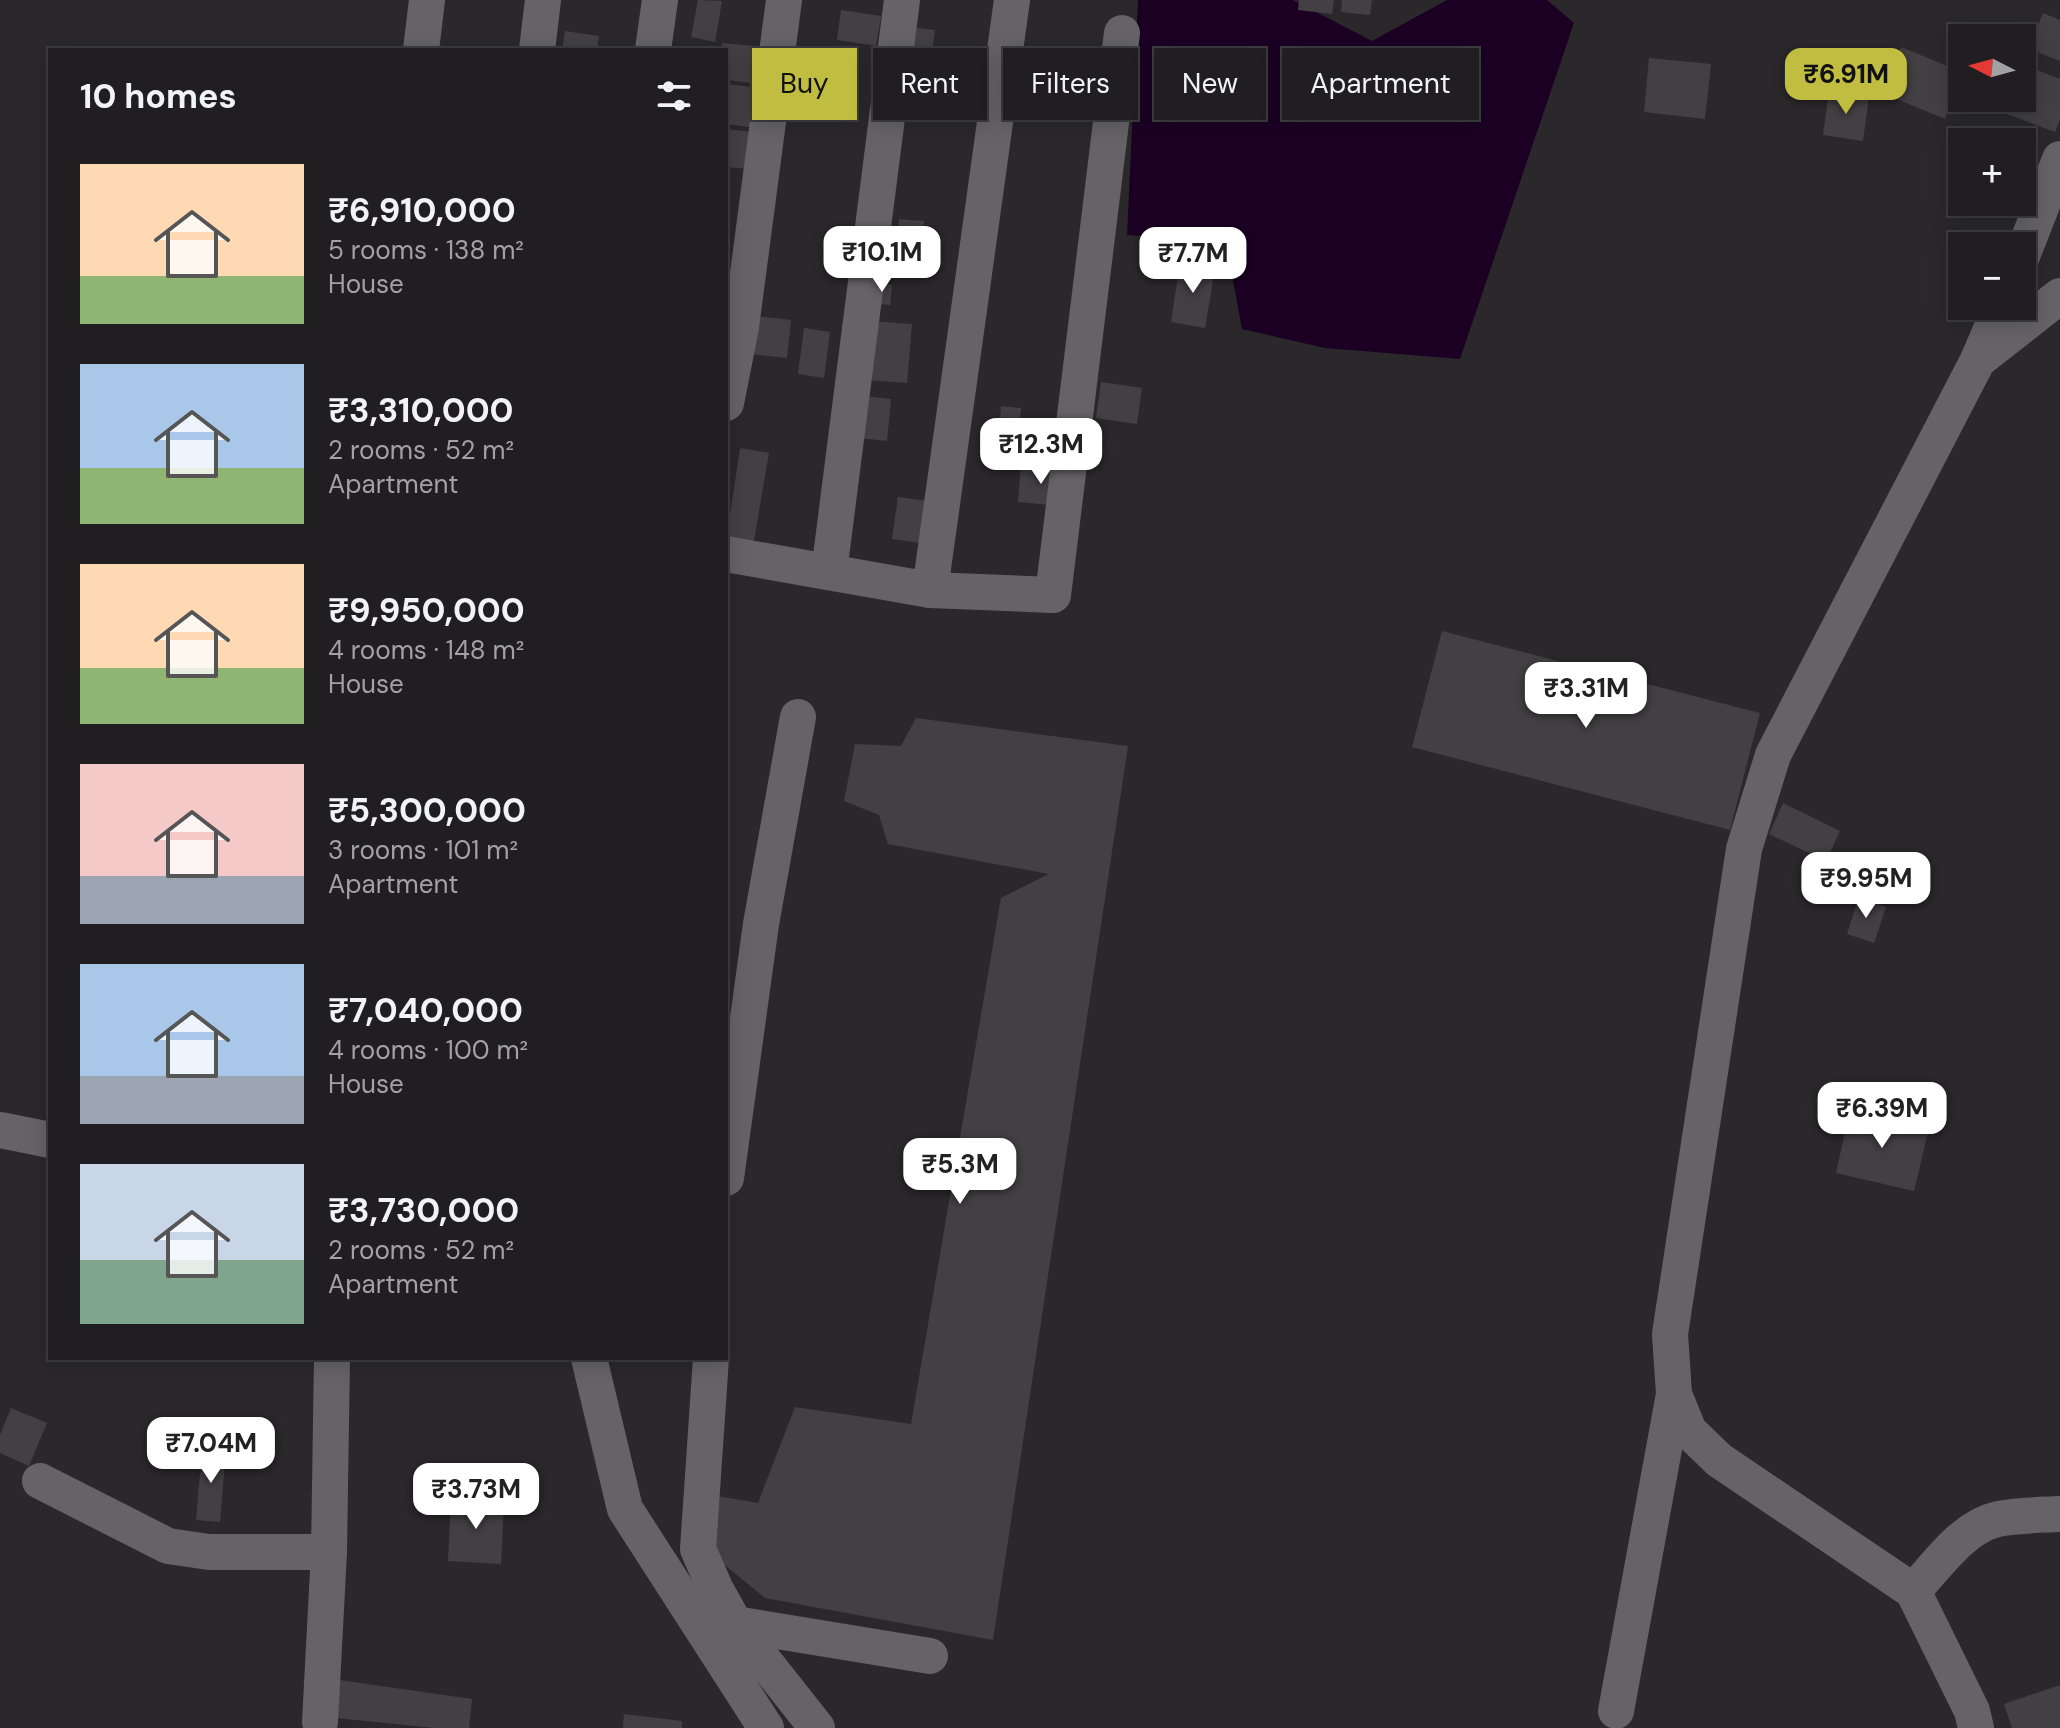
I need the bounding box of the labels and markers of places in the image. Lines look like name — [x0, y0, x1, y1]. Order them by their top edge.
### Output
pin: ₹6.91M — [1781, 48, 1911, 116]
pin: ₹10.1M — [817, 226, 947, 294]
pin: ₹7.7M — [1137, 227, 1249, 295]
pin: ₹12.3M — [976, 418, 1106, 486]
pin: ₹3.31M — [1521, 662, 1651, 730]
pin: ₹9.95M — [1801, 852, 1931, 920]
pin: ₹6.39M — [1817, 1082, 1947, 1150]
pin: ₹5.3M — [904, 1138, 1016, 1206]
pin: ₹7.04M — [146, 1417, 276, 1485]
pin: ₹3.73M — [411, 1463, 541, 1531]

